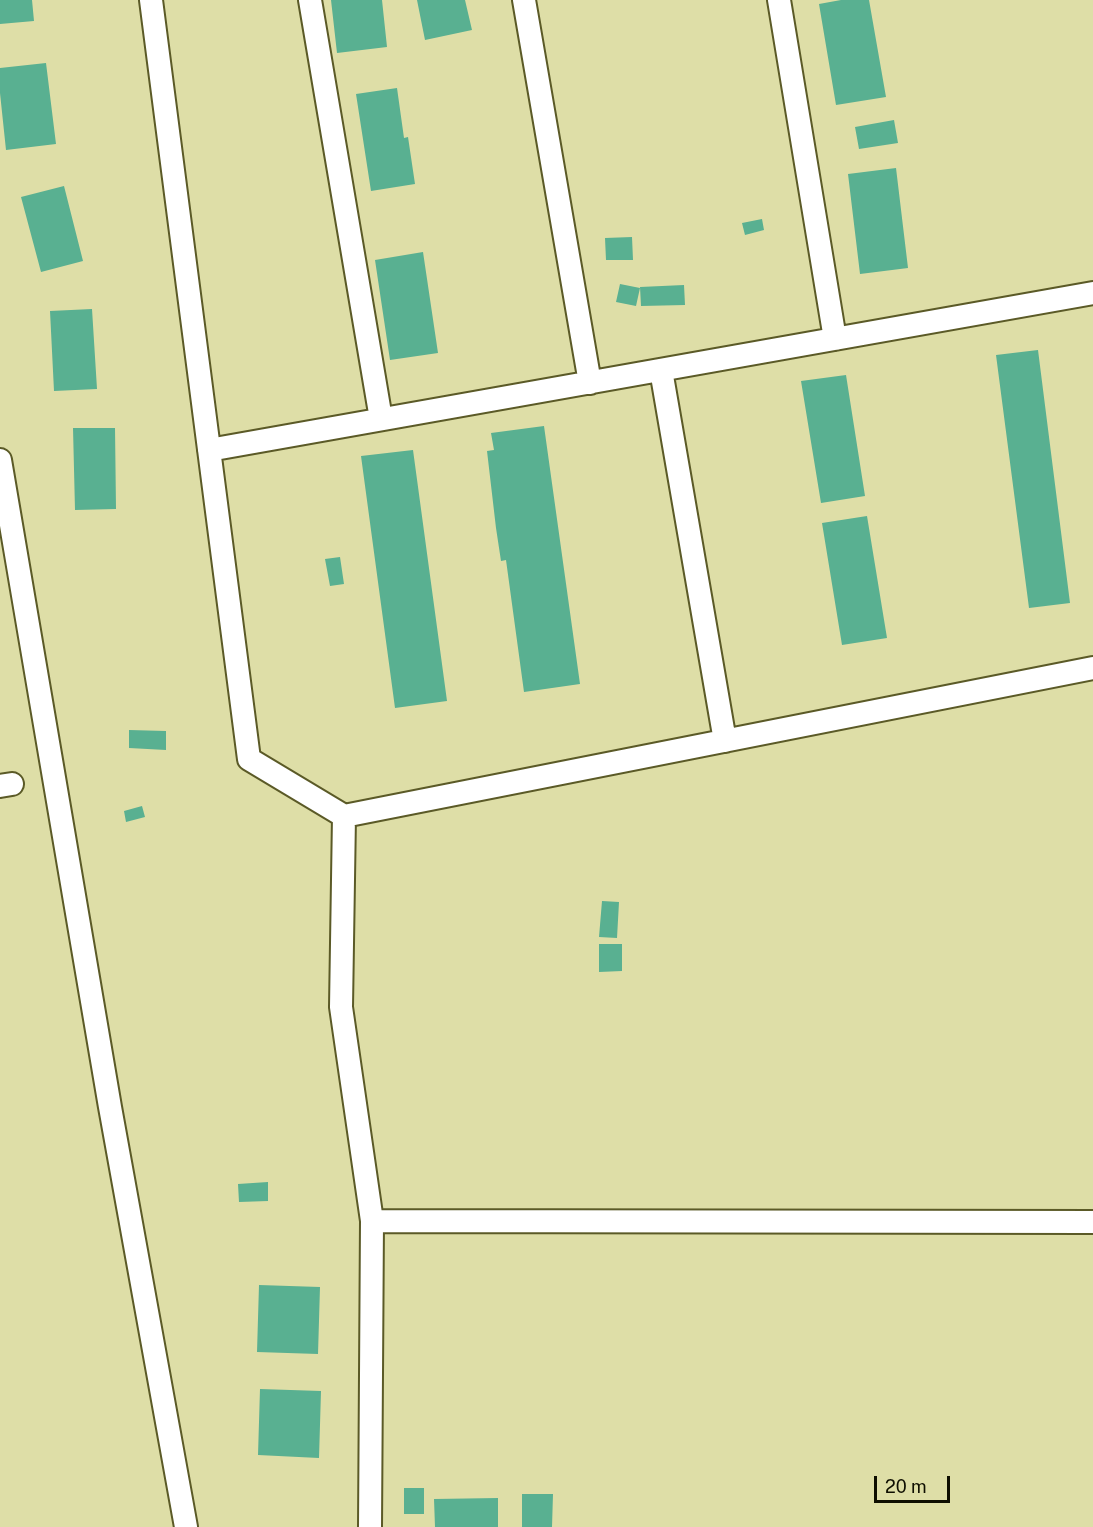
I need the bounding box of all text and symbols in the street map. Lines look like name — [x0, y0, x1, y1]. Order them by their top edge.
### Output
scale bar — [877, 1464, 954, 1502]
text: 20 m — [885, 1476, 927, 1497]

